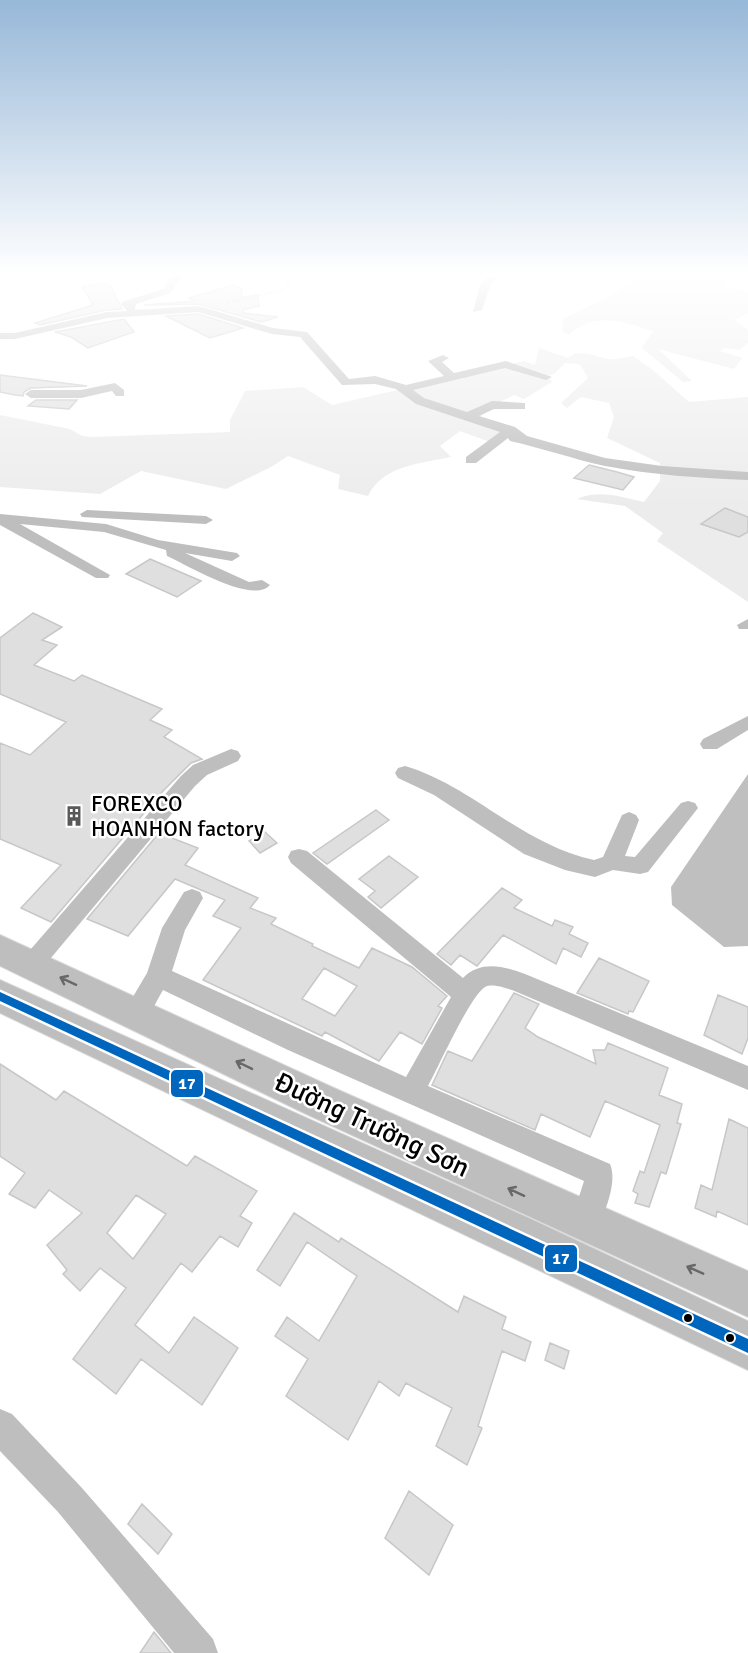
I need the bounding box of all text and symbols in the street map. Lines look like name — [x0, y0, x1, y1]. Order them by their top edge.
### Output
place label: FOREXCO HOANHON factory — [91, 790, 265, 842]
building icon: FOREXCO HOANHON factory — [62, 804, 86, 828]
one-way arrow — [59, 975, 77, 986]
one-way arrow — [236, 1058, 254, 1070]
street label: Đường Trường Sơn — [269, 1065, 475, 1185]
line badge: 17 — [170, 1069, 204, 1098]
text: 17 — [178, 1074, 196, 1094]
one-way arrow — [507, 1185, 525, 1196]
line badge: 17 — [544, 1244, 578, 1273]
text: 17 — [552, 1249, 570, 1269]
one-way arrow — [686, 1264, 704, 1275]
unlabelled marker — [682, 1312, 694, 1324]
unlabelled marker — [724, 1332, 736, 1344]

